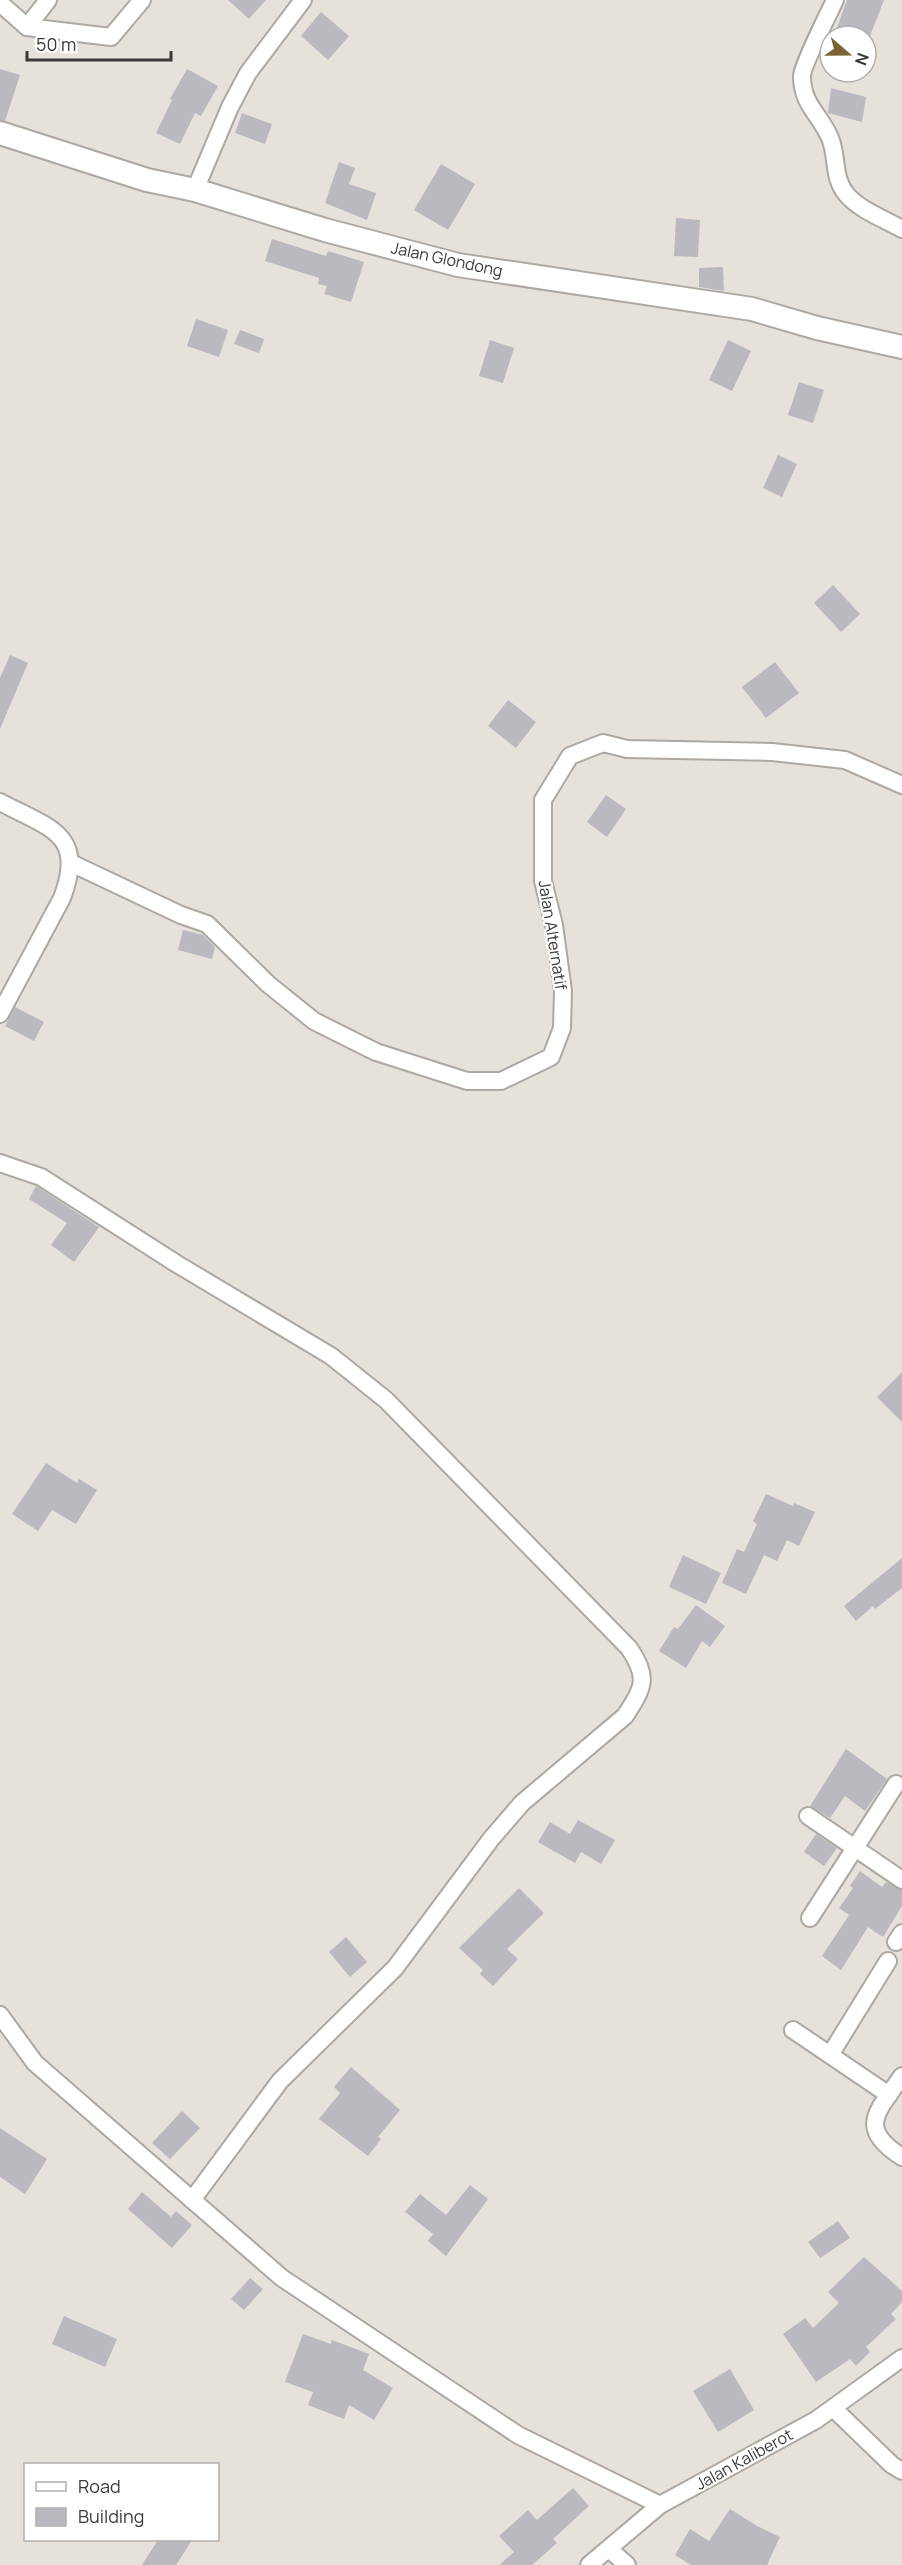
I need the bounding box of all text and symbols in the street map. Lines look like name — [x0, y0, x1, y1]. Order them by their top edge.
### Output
scale bar — [27, 24, 171, 62]
north arrow — [818, 24, 878, 84]
text: 50 m — [36, 32, 76, 56]
text: N — [850, 50, 874, 68]
street label: Jalan Glondong — [389, 236, 505, 282]
street label: Jalan Alternatif — [533, 879, 573, 992]
street label: Jalan Kaliberot — [692, 2423, 796, 2495]
legend — [24, 2463, 219, 2541]
text: Road — [78, 2474, 121, 2498]
text: Building — [78, 2504, 144, 2528]

